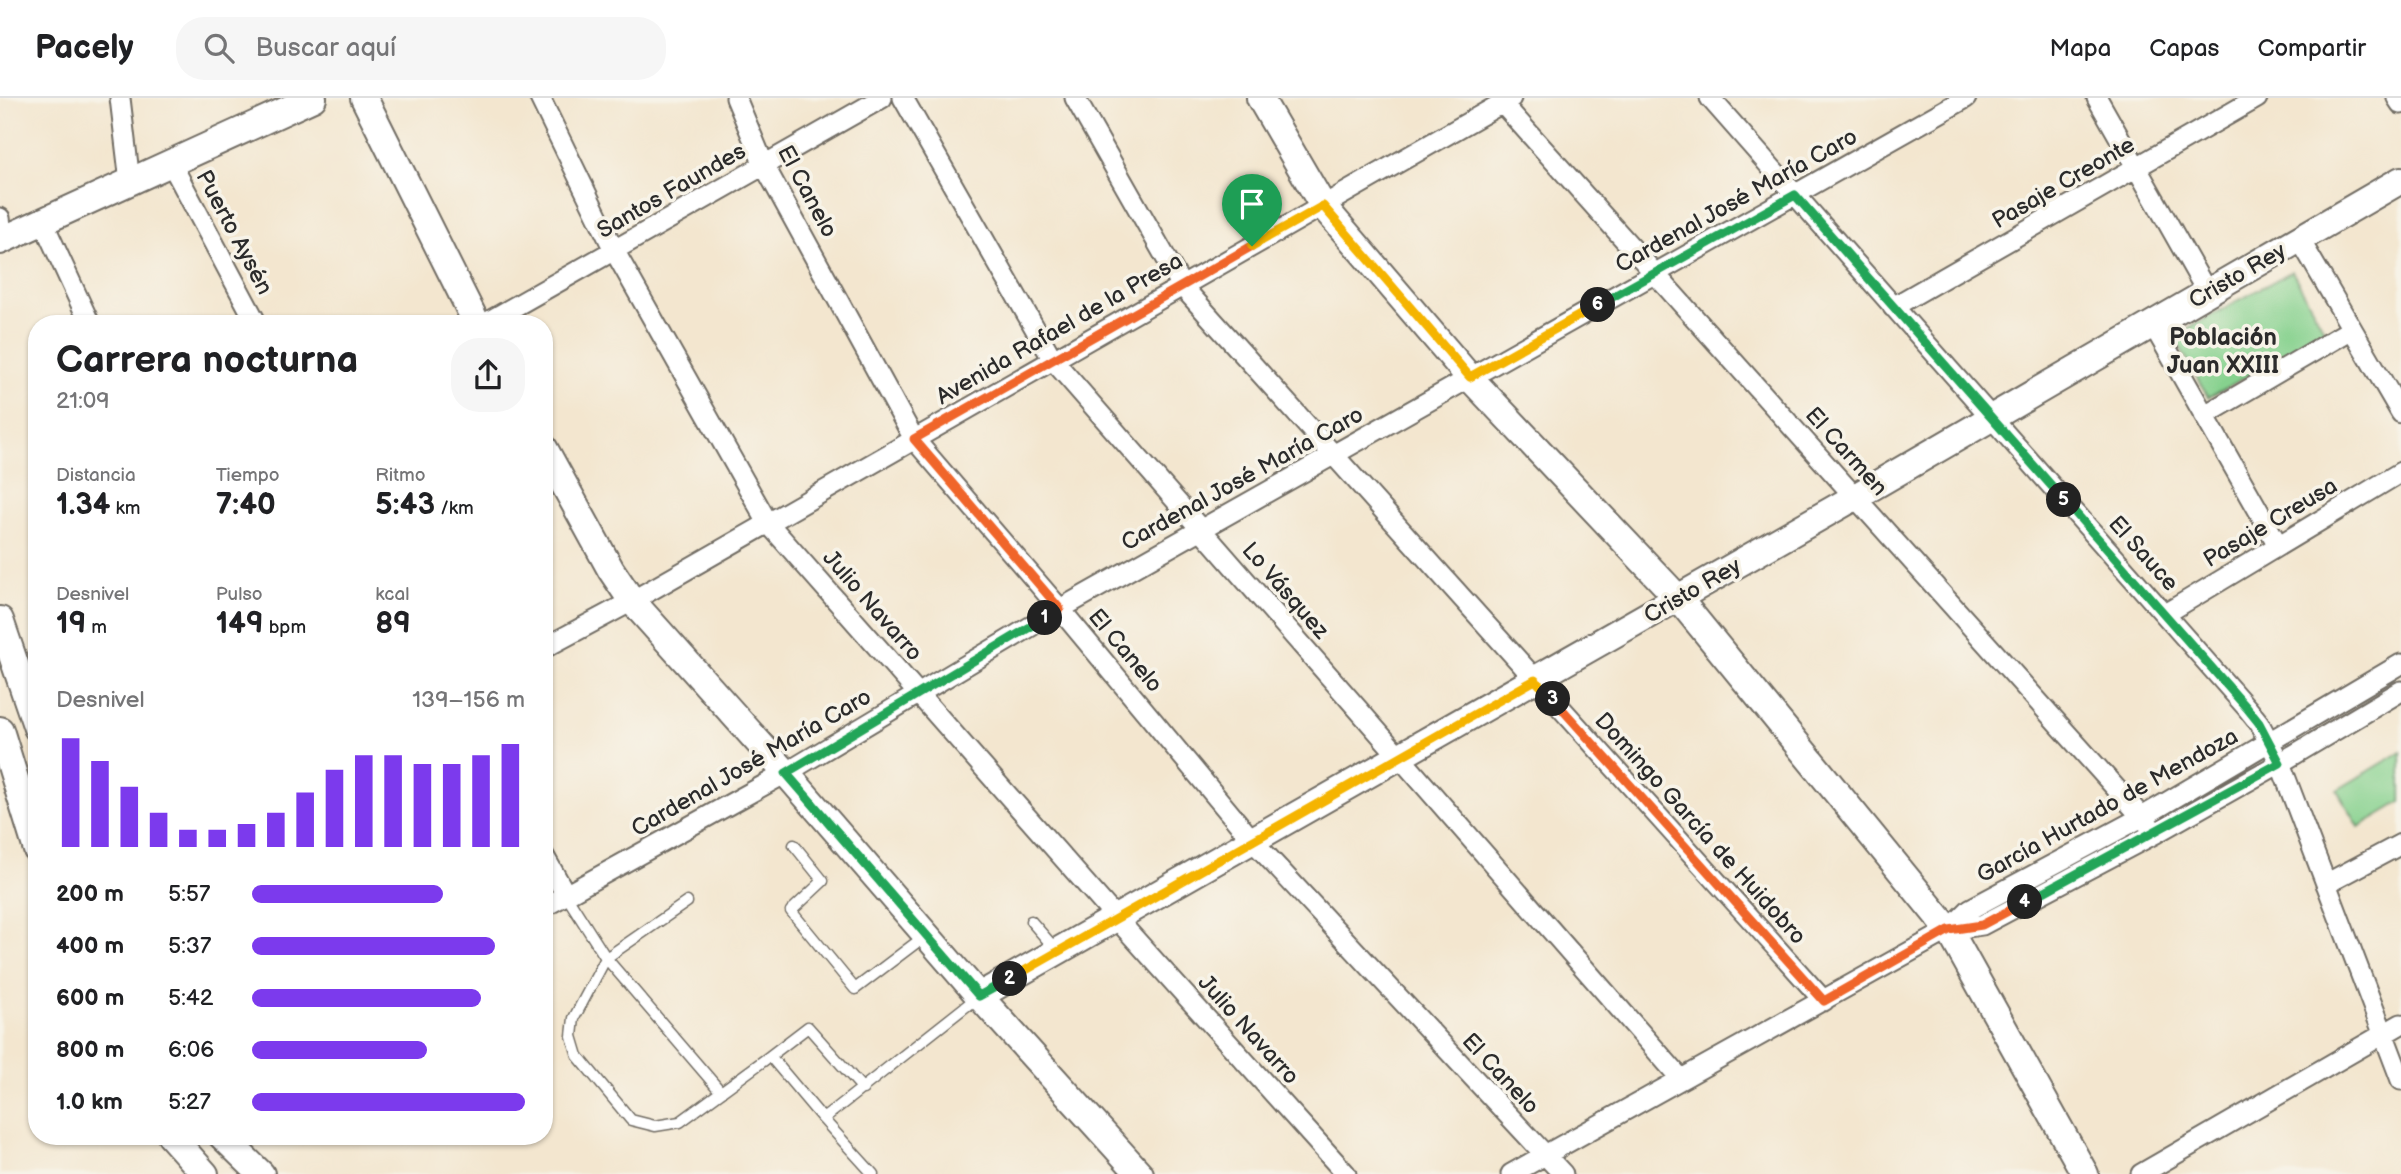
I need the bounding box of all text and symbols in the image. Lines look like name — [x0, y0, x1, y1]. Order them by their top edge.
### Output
search box — [176, 17, 666, 80]
text: Pacely — [35, 28, 134, 68]
icon: search — [200, 29, 238, 67]
text: Buscar aquí — [256, 33, 396, 64]
text: Mapa — [2050, 34, 2111, 63]
text: Capas — [2149, 34, 2219, 63]
text: Compartir — [2257, 34, 2366, 63]
street label: Cardenal José María Caro — [1611, 123, 1862, 279]
street label: Pasaje Creonte — [1987, 131, 2140, 235]
street label: Santos Faundes — [592, 137, 751, 245]
street label: El Canelo — [771, 141, 843, 242]
street label: Puerto Aysén — [190, 165, 279, 300]
pin — [1222, 174, 1282, 246]
icon: arrive — [1233, 185, 1271, 223]
street label: Cristo Rey — [2184, 237, 2291, 315]
street label: Avenida Rafael de la Presa — [931, 247, 1188, 411]
pin: 6 — [1580, 288, 1616, 322]
text: 6 — [1592, 293, 1603, 316]
district label: Población Juan XXIII — [2167, 323, 2279, 380]
text: Carrera nocturna — [56, 338, 358, 383]
button: share — [451, 338, 525, 412]
text: 21:09 — [56, 387, 110, 415]
street label: Cardenal José María Caro — [1117, 401, 1368, 557]
street label: El Carmen — [1799, 401, 1893, 502]
text: Distancia — [56, 464, 136, 487]
text: Tiempo — [216, 464, 280, 487]
text: Ritmo — [375, 464, 426, 487]
street label: Pasaje Creusa — [2198, 472, 2343, 574]
pin: 5 — [2046, 482, 2082, 518]
text: 1.34 — [56, 487, 110, 523]
text: 7:40 — [216, 487, 276, 523]
text: 5:43 — [375, 487, 435, 523]
text: 5 — [2058, 488, 2069, 511]
text: km — [110, 497, 141, 520]
text: /km — [435, 497, 474, 520]
street label: El Sauce — [2102, 510, 2184, 597]
street label: Lo Vásquez — [1236, 537, 1335, 645]
street label: Julio Navarro — [816, 544, 928, 667]
street label: Cristo Rey — [1639, 552, 1746, 630]
text: Desnivel — [56, 583, 129, 606]
text: Pulso — [216, 583, 263, 606]
text: kcal — [375, 583, 409, 606]
pin: 1 — [1028, 601, 1062, 636]
street label: El Canelo — [1082, 603, 1168, 698]
text: 19 — [56, 606, 86, 642]
text: 149 — [216, 606, 264, 642]
text: 89 — [375, 606, 411, 642]
text: 1 — [1041, 606, 1049, 629]
text: m — [86, 616, 107, 639]
text: bpm — [264, 616, 306, 639]
pin: 3 — [1536, 682, 1570, 716]
street label: Cardenal José María Caro — [627, 683, 876, 843]
text: Desnivel — [56, 686, 145, 714]
text: 139–156 m — [412, 686, 525, 714]
text: 3 — [1547, 687, 1558, 710]
street label: Domingo García de Huidobro — [1589, 707, 1812, 950]
street label: García Hurtado de Mendoza — [1972, 722, 2243, 889]
text: 200 m — [56, 880, 124, 908]
text: 5:57 — [168, 880, 210, 908]
pin: 4 — [2008, 884, 2042, 920]
text: 4 — [2019, 890, 2030, 913]
text: 400 m — [56, 932, 124, 960]
text: 5:37 — [168, 932, 211, 960]
pin: 2 — [992, 962, 1028, 996]
text: 2 — [1004, 967, 1015, 990]
street label: Julio Navarro — [1192, 969, 1305, 1090]
text: 600 m — [56, 984, 124, 1012]
text: 5:42 — [168, 984, 213, 1012]
street label: El Canelo — [1456, 1027, 1545, 1120]
text: 800 m — [56, 1036, 124, 1064]
text: 6:06 — [168, 1036, 214, 1064]
text: 1.0 km — [56, 1088, 123, 1116]
text: 5:27 — [168, 1088, 211, 1116]

